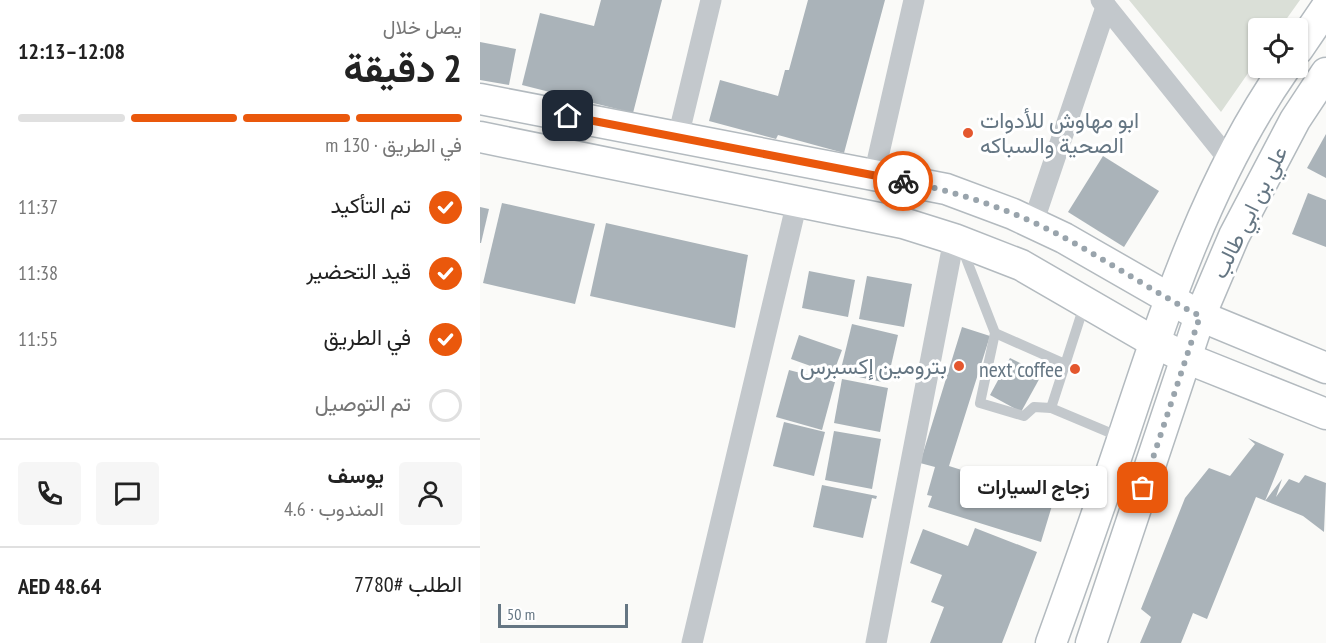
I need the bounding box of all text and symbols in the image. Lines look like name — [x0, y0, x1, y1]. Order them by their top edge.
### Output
text: يصل خلال — [383, 14, 462, 40]
map controls — [1248, 18, 1308, 78]
button: locate — [1248, 18, 1308, 78]
text: 12:08–12:13 — [18, 37, 125, 65]
text: 2 دقيقة — [343, 42, 462, 93]
pin — [542, 90, 593, 141]
icon: home — [551, 99, 584, 132]
place label: ابو مهاوش للأدوات الصحية والسباكه — [980, 106, 1139, 159]
marker: ابو مهاوش للأدوات الصحية والسباكه — [961, 126, 975, 140]
text: في الطريق · 130 m — [325, 132, 462, 158]
street label: علي بن ابي طالب — [1205, 141, 1298, 285]
courier — [873, 151, 933, 211]
icon: bike — [887, 165, 920, 198]
text: تم التأكيد — [331, 191, 411, 219]
icon: check — [429, 191, 462, 224]
text: 11:37 — [18, 194, 58, 220]
text: قيد التحضير — [306, 257, 411, 285]
icon: check — [429, 257, 462, 290]
text: 11:38 — [18, 260, 58, 286]
text: في الطريق — [323, 323, 411, 351]
icon: check — [429, 323, 462, 356]
text: 11:55 — [18, 326, 58, 352]
place label: بترومين إكسبرس — [800, 352, 947, 381]
place label: next coffee — [979, 355, 1063, 383]
marker: بترومين إكسبرس — [952, 359, 966, 373]
marker: next coffee — [1068, 362, 1082, 376]
text: تم التوصيل — [315, 389, 411, 417]
text: يوسف — [328, 461, 384, 489]
button: phone — [18, 462, 81, 525]
button: chat — [96, 462, 159, 525]
button: person — [399, 462, 462, 525]
pin — [1117, 462, 1168, 513]
callout: زجاج السيارات — [960, 467, 1107, 509]
icon: bag — [1126, 471, 1159, 504]
text: زجاج السيارات — [977, 474, 1090, 500]
text: المندوب · 4.6 — [284, 496, 384, 522]
text: الطلب #7780 — [354, 570, 462, 598]
text: AED 48.64 — [18, 572, 101, 600]
scale bar — [498, 601, 628, 628]
text: 50 m — [507, 604, 535, 624]

